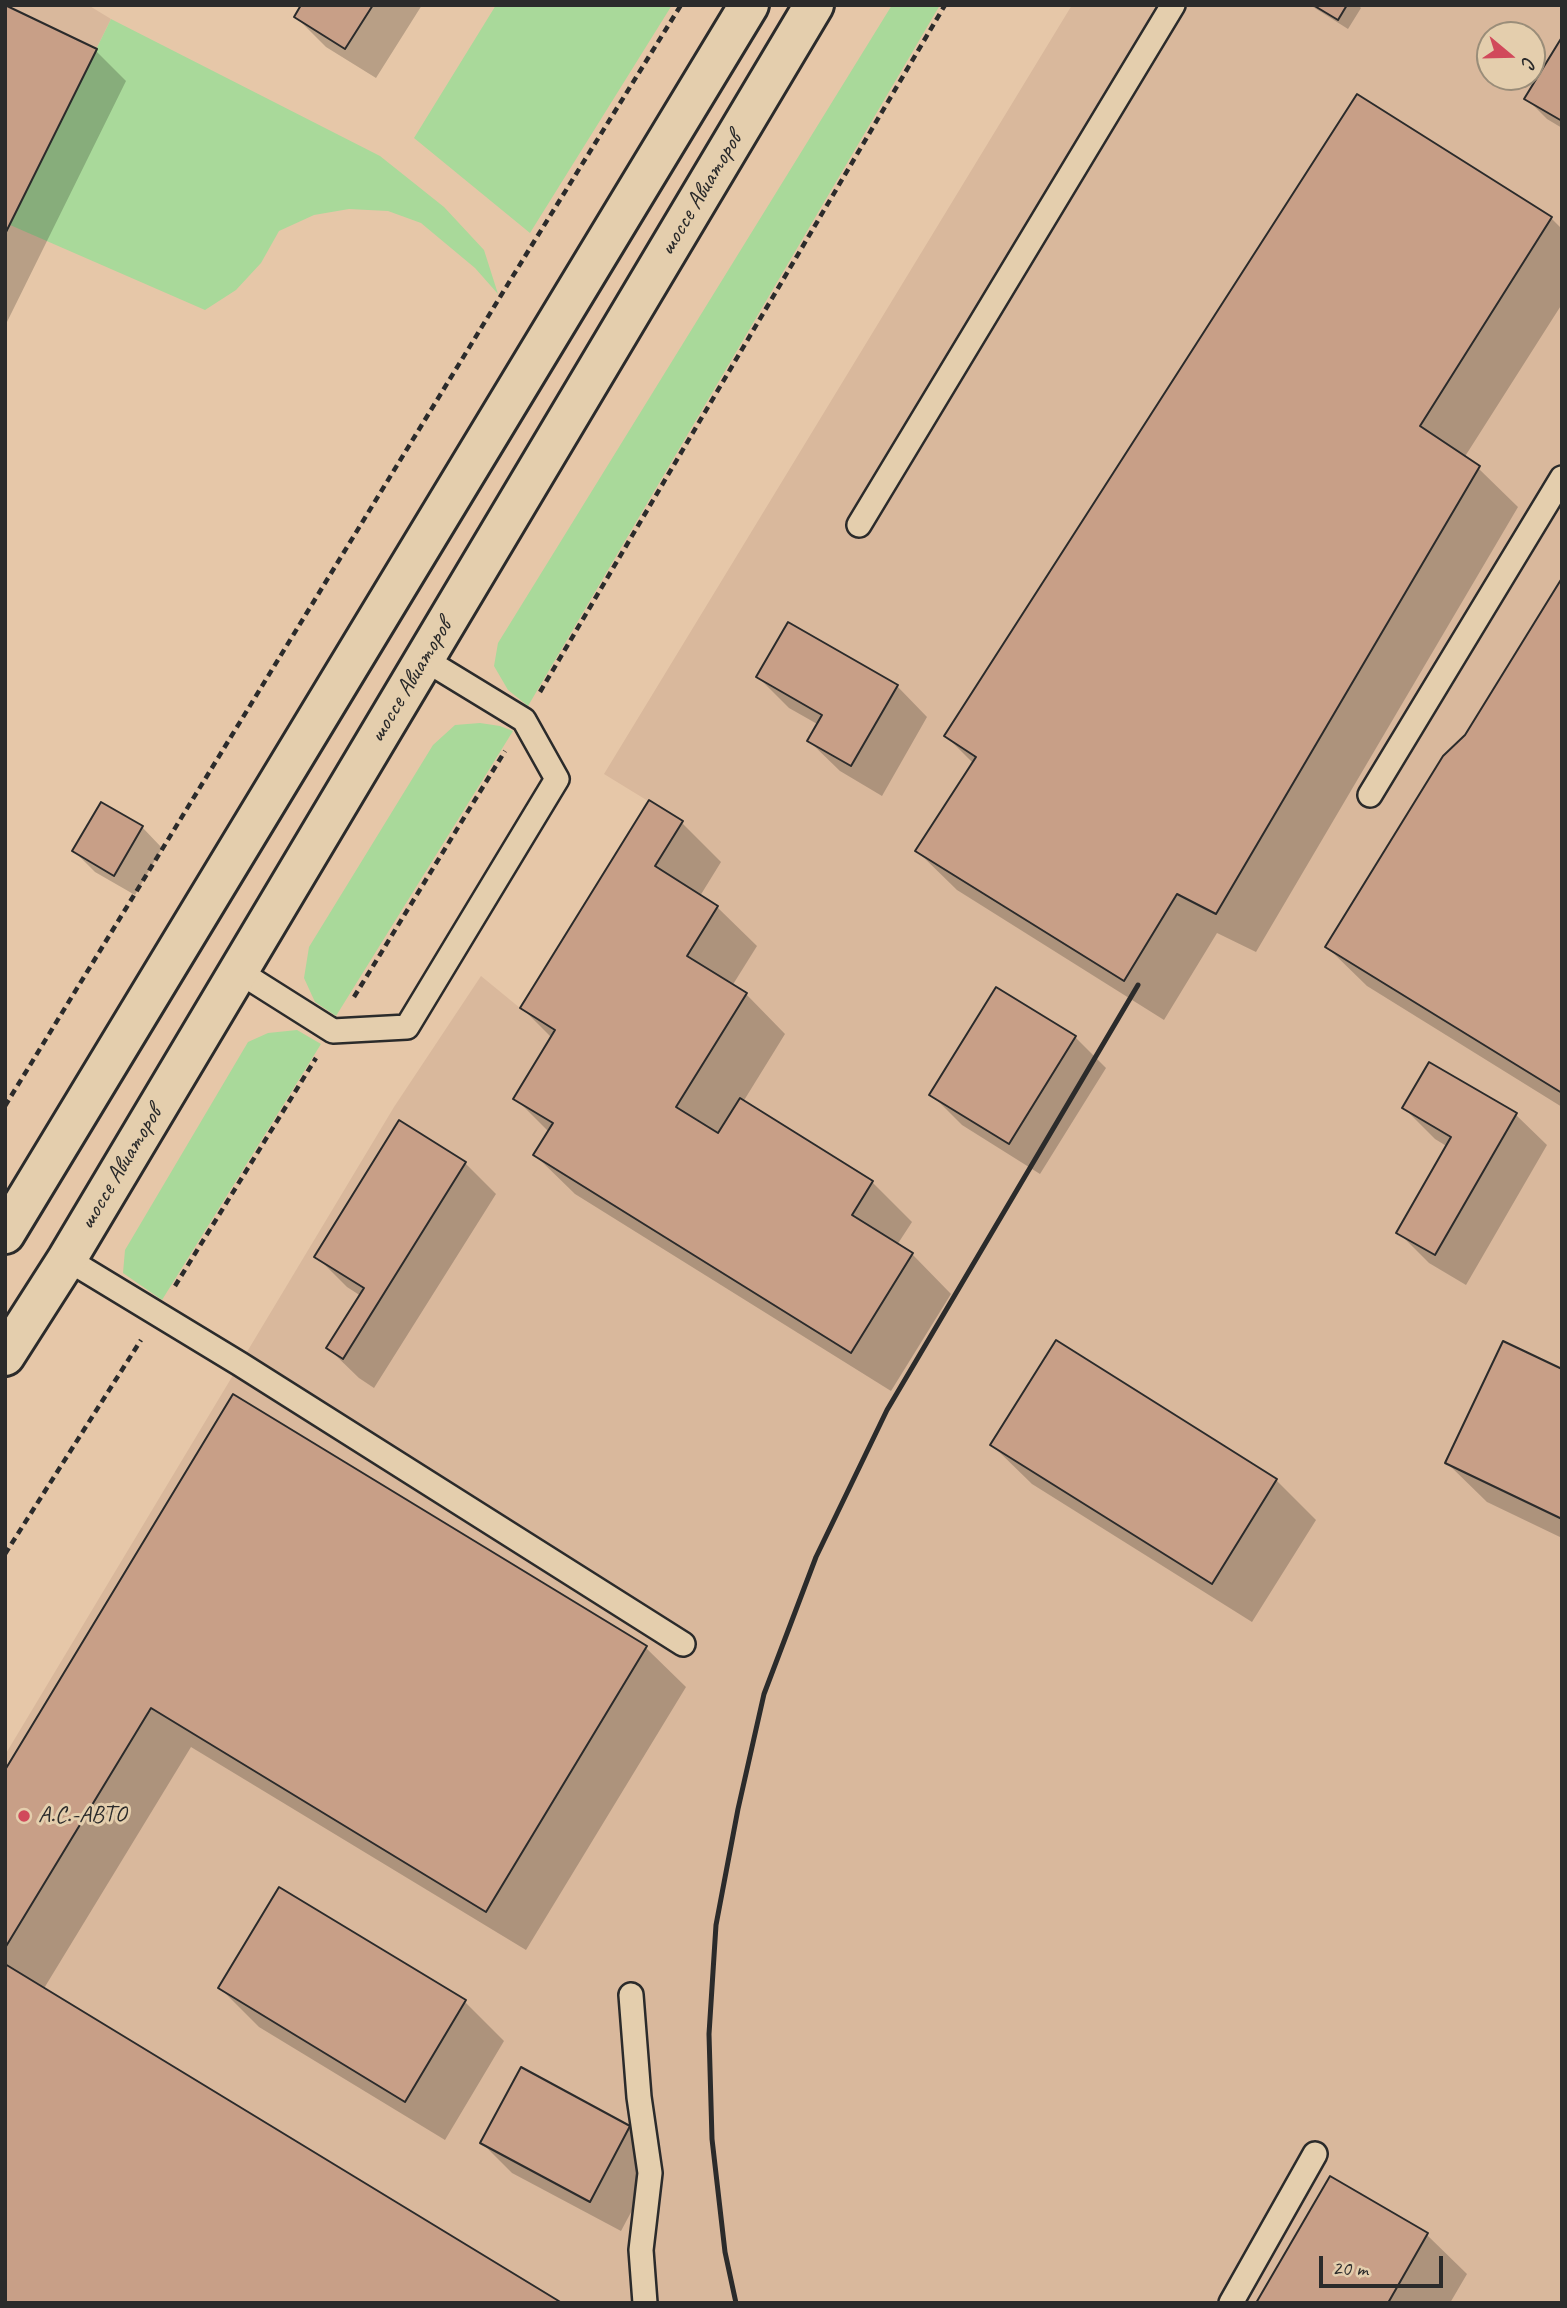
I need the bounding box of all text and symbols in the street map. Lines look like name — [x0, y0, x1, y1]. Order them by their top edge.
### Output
north arrow — [1476, 21, 1546, 91]
text: С — [1516, 54, 1542, 71]
street label: шоссе Авиаторов — [653, 127, 749, 261]
street label: шоссе Авиаторов — [363, 614, 459, 748]
street label: шоссе Авиаторов — [73, 1101, 169, 1235]
place label: А.С.-АВТО — [38, 1802, 126, 1830]
marker: А.С.-АВТО — [16, 1808, 32, 1824]
scale bar — [1322, 2242, 1446, 2286]
text: 20 m — [1332, 2255, 1368, 2281]

